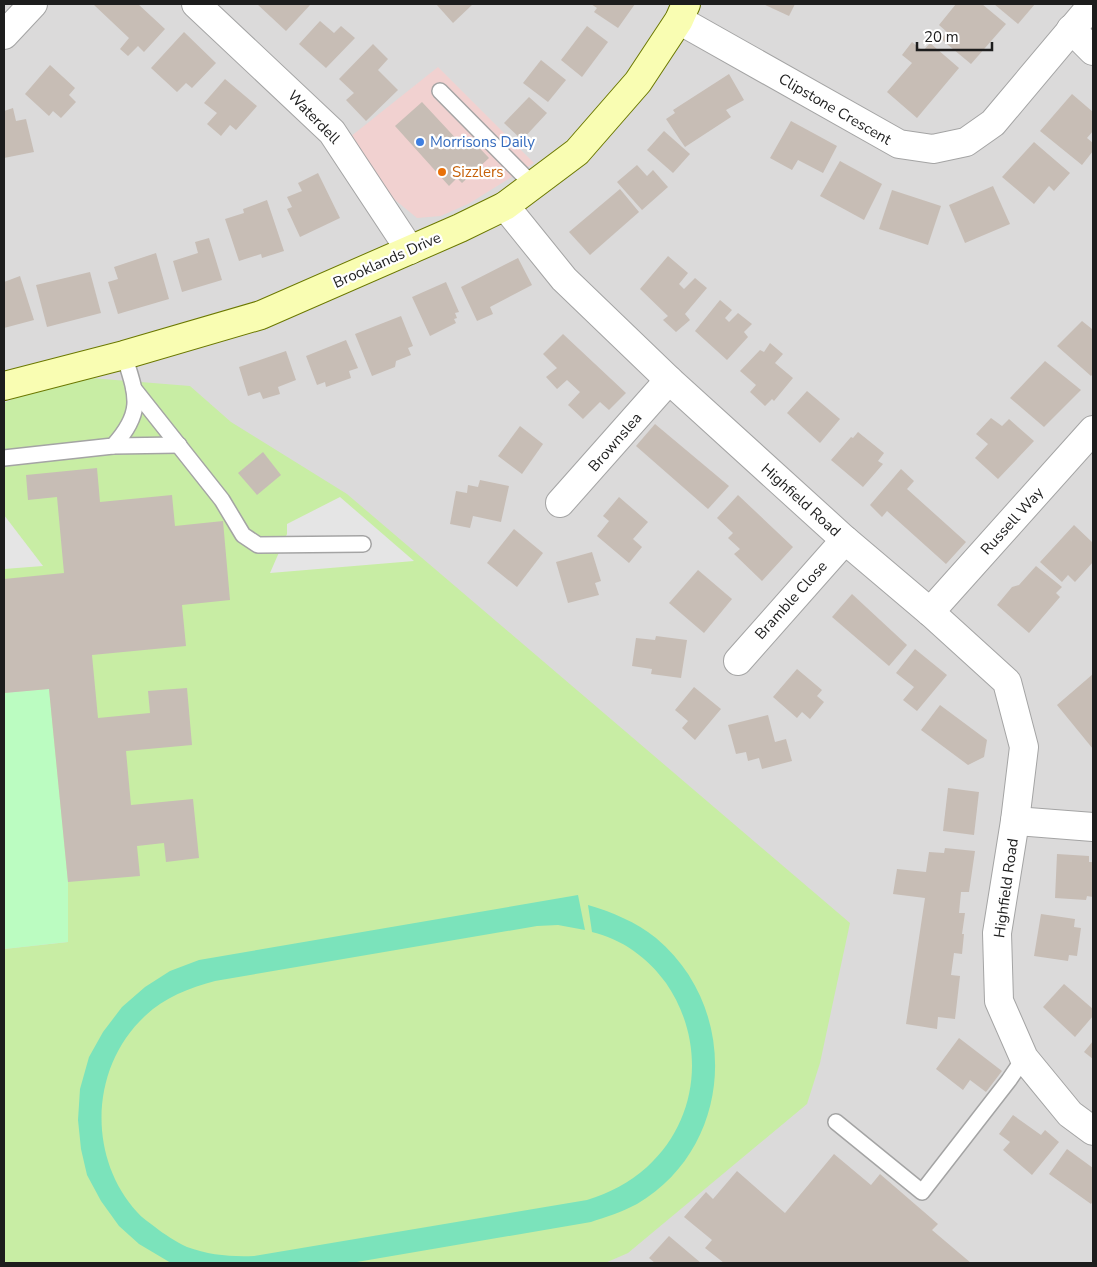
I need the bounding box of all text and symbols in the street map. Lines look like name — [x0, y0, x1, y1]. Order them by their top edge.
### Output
scale bar — [917, 20, 992, 52]
text: 20 m — [924, 27, 959, 47]
street label: Clipstone Crescent — [775, 69, 896, 150]
street label: Waterdell — [283, 86, 345, 149]
place label: Morrisons Daily — [430, 132, 535, 152]
marker: Morrisons Daily — [414, 136, 426, 148]
place label: Sizzlers — [452, 162, 503, 182]
marker: Sizzlers — [436, 166, 448, 178]
street label: Brooklands Drive — [330, 227, 444, 293]
street label: Brownslea — [584, 408, 646, 476]
street label: Highfield Road — [757, 459, 845, 541]
street label: Russell Way — [976, 483, 1048, 559]
street label: Bramble Close — [750, 556, 832, 644]
street label: Highfield Road — [989, 837, 1023, 939]

